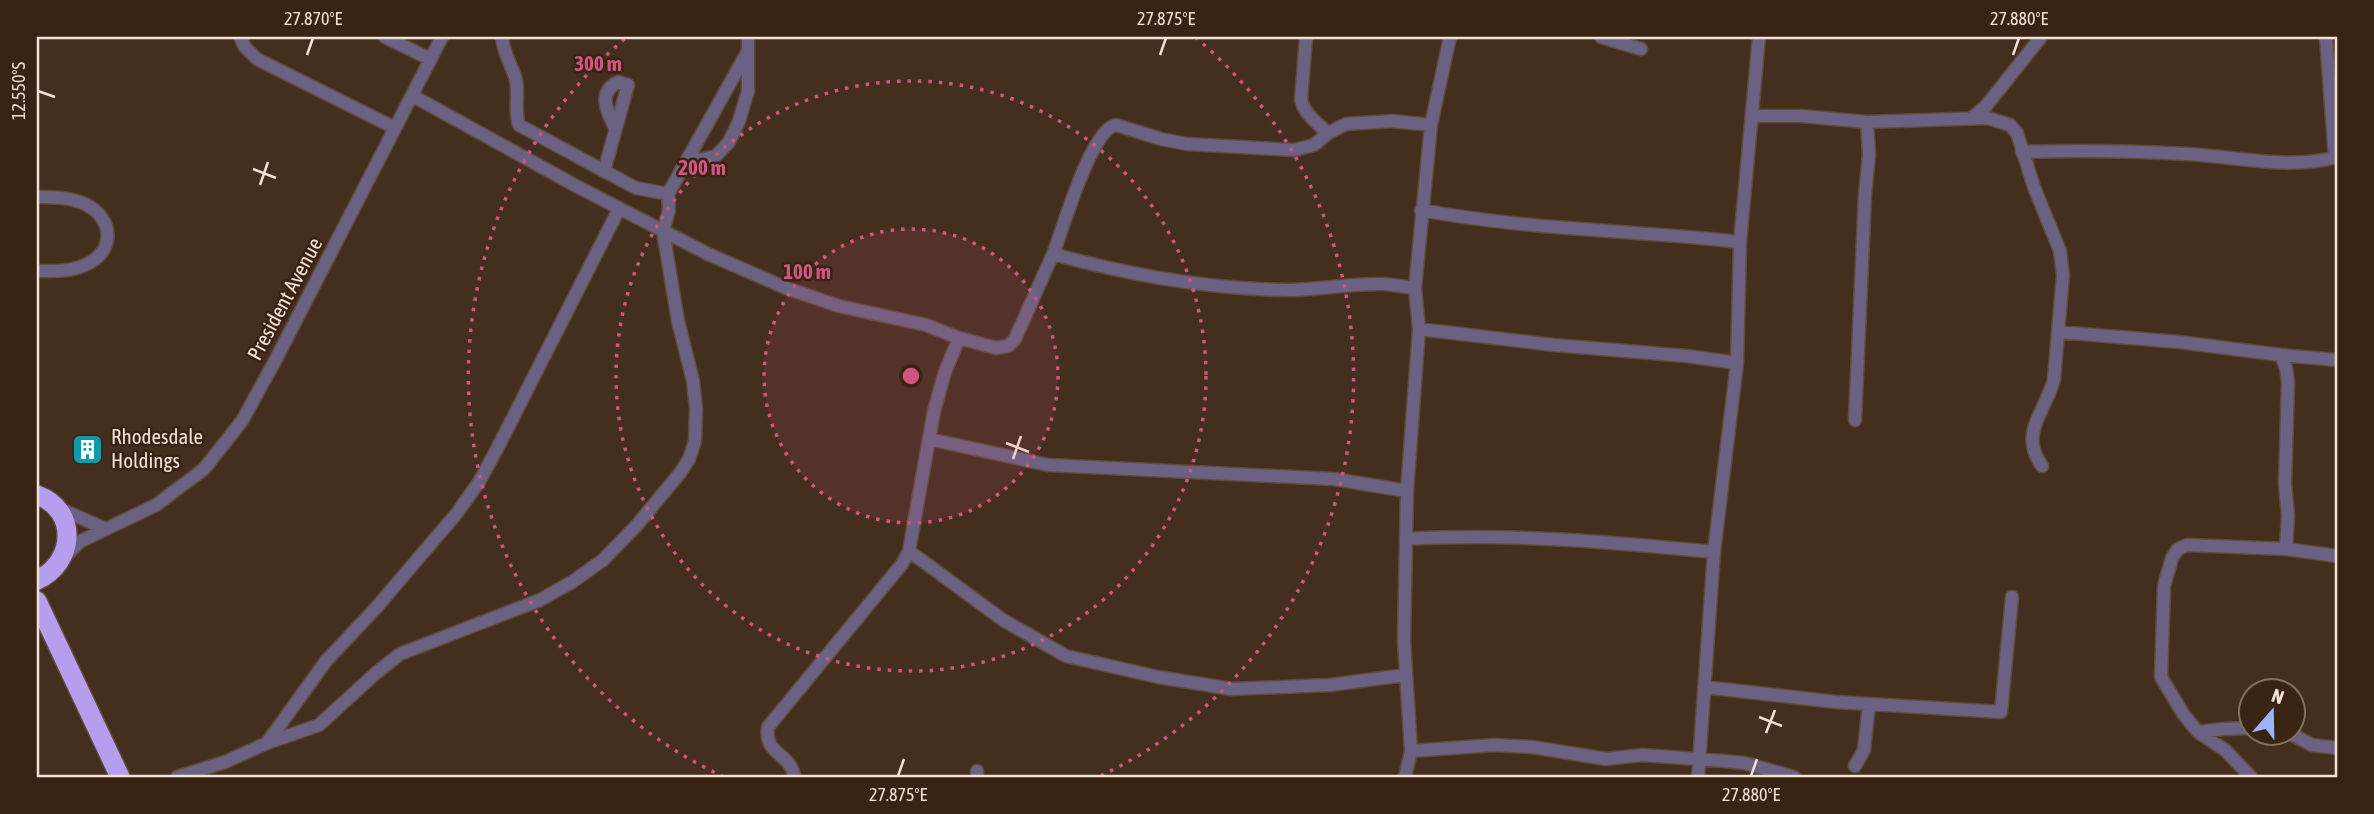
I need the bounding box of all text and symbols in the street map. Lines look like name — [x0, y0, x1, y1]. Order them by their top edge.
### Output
text: 27.870°E — [284, 8, 342, 29]
text: 27.875°E — [1137, 8, 1195, 29]
text: 27.880°E — [1990, 8, 2048, 29]
text: 300 m — [574, 51, 622, 75]
text: 12.550°S — [8, 62, 29, 120]
text: 200 m — [678, 155, 726, 179]
street label: President Avenue — [242, 233, 326, 364]
text: 100 m — [783, 259, 831, 283]
centre of rings — [899, 364, 923, 388]
place label: Rhodesdale Holdings — [111, 424, 203, 472]
building icon: Rhodesdale Holdings — [71, 432, 105, 466]
north arrow — [2238, 678, 2308, 748]
text: N — [2269, 684, 2287, 708]
text: 27.875°E — [869, 784, 927, 805]
text: 27.880°E — [1722, 784, 1780, 805]

